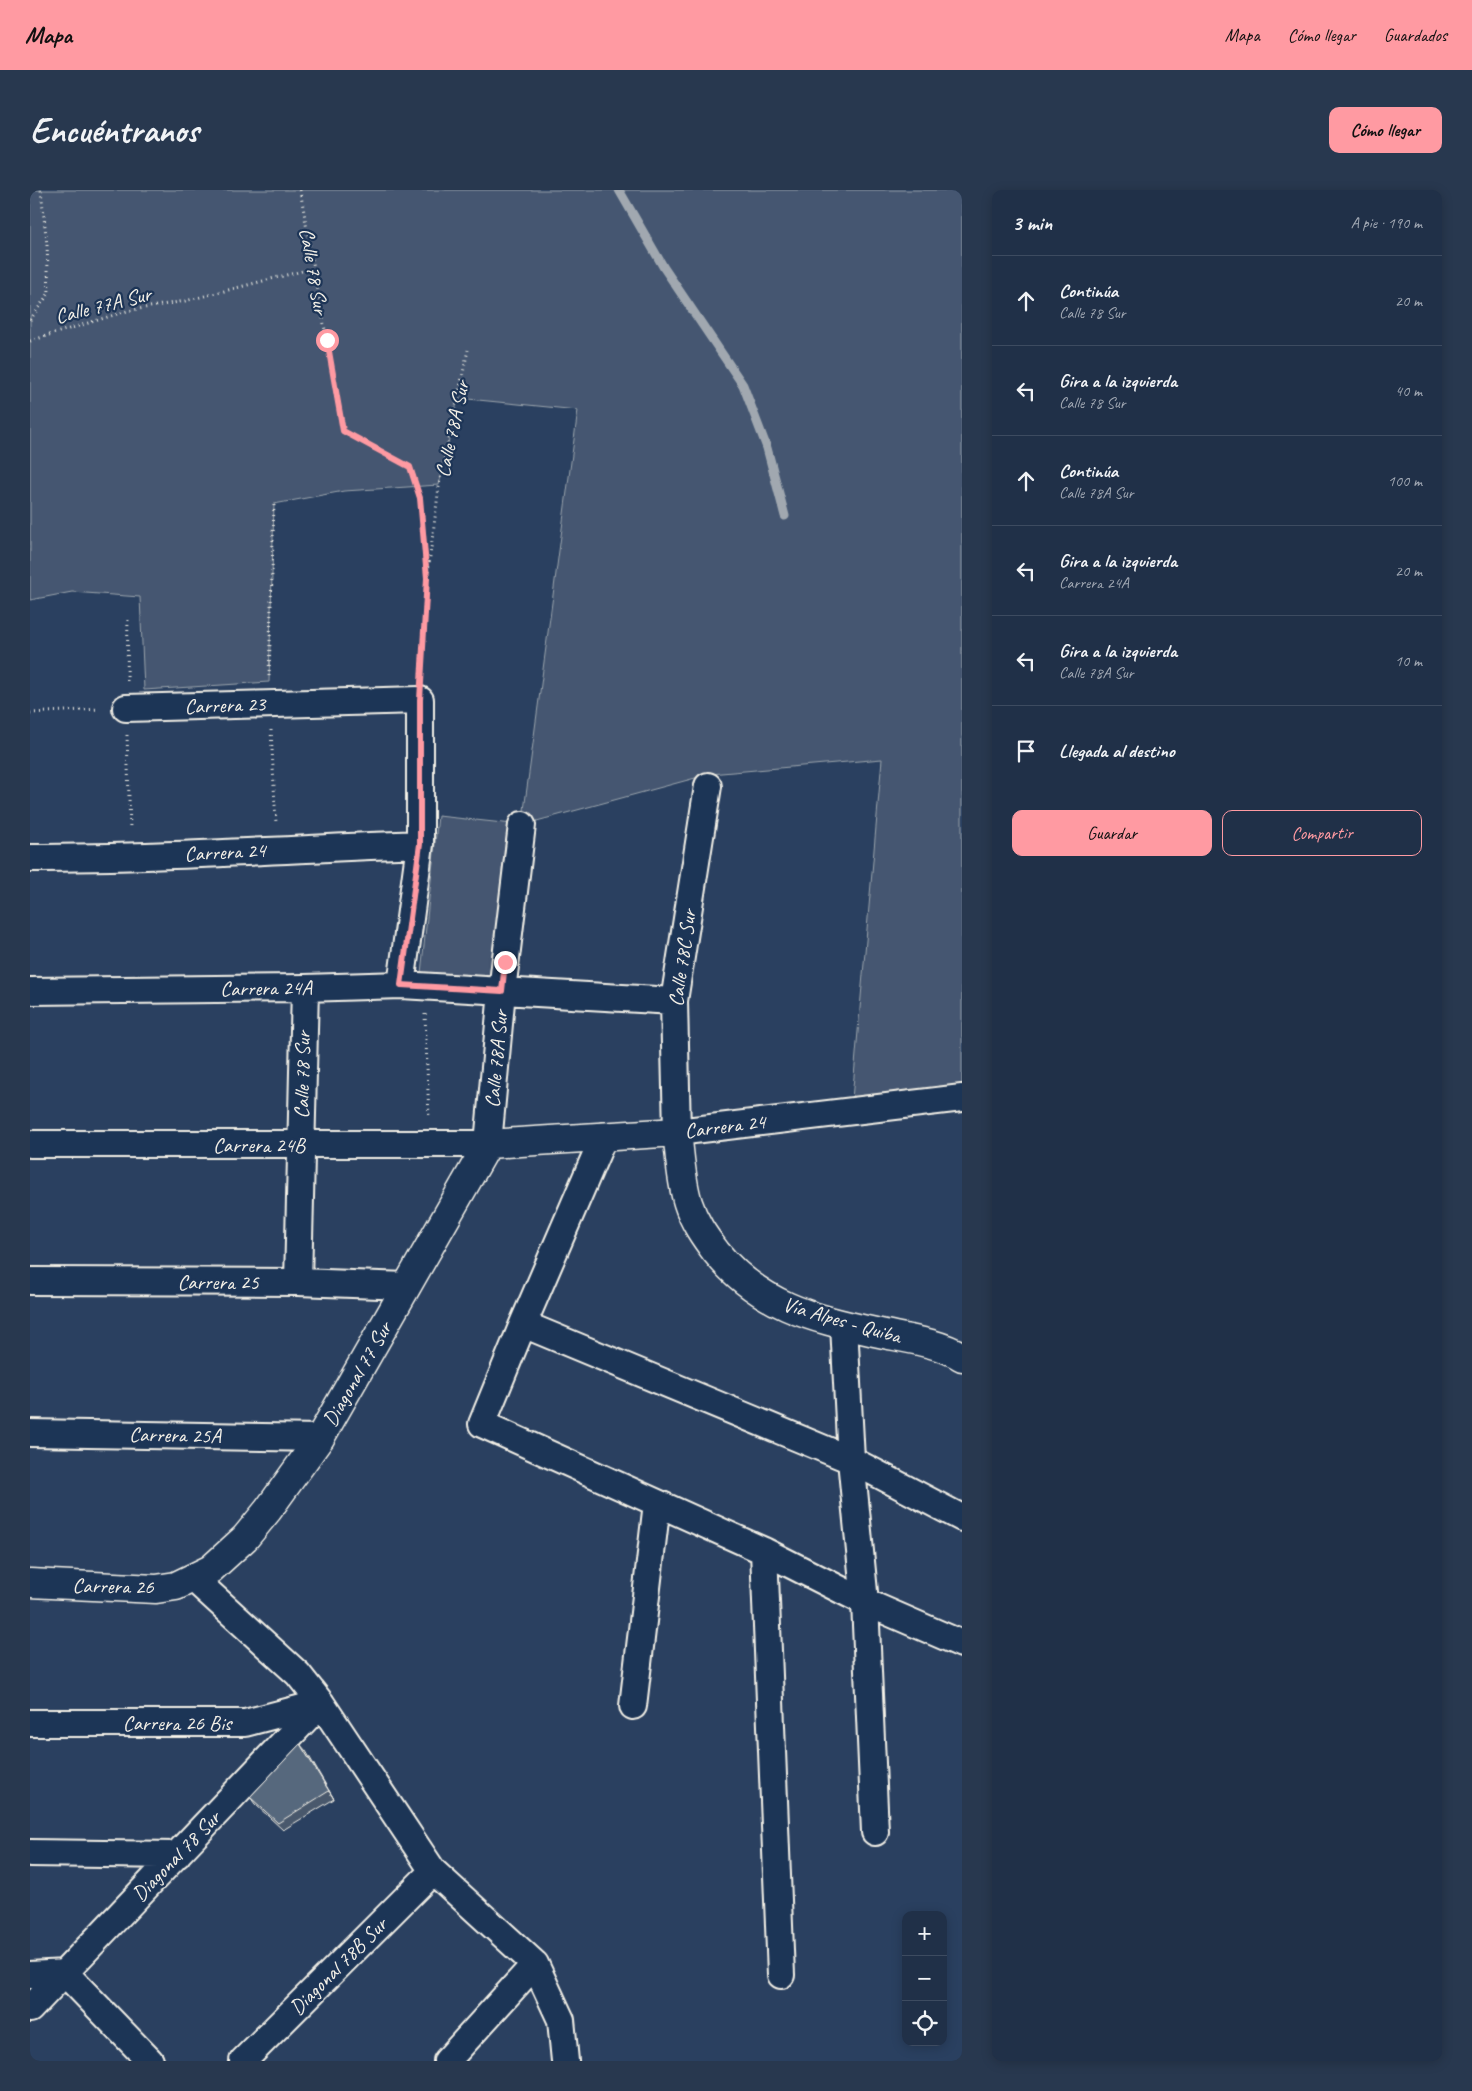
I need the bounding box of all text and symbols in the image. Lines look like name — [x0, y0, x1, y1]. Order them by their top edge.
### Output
text: Mapa — [25, 20, 72, 50]
text: Mapa — [1225, 24, 1260, 46]
text: Cómo llegar — [1288, 24, 1356, 46]
text: Guardados — [1384, 24, 1447, 46]
button: Cómo llegar — [1329, 107, 1442, 153]
text: Encuéntranos — [30, 108, 199, 153]
text: 3 min — [1012, 210, 1052, 236]
text: A pie · 190 m — [1351, 213, 1422, 233]
street label: Calle 78 Sur — [294, 226, 335, 319]
text: Continúa — [1059, 279, 1118, 303]
street label: Calle 77A Sur — [52, 280, 156, 329]
icon: ahead — [1012, 287, 1040, 315]
text: 20 m — [1395, 291, 1422, 311]
text: Calle 78 Sur — [1059, 303, 1125, 323]
route start — [316, 329, 339, 352]
text: Gira a la izquierda — [1059, 369, 1177, 393]
street label: Calle 78A Sur — [429, 376, 475, 480]
icon: left — [1012, 377, 1040, 405]
text: 40 m — [1395, 381, 1422, 401]
text: Calle 78 Sur — [1059, 393, 1125, 413]
text: Continúa — [1059, 459, 1118, 483]
icon: ahead — [1012, 467, 1040, 495]
text: 100 m — [1388, 471, 1422, 491]
text: Calle 78A Sur — [1059, 483, 1133, 503]
text: Gira a la izquierda — [1059, 549, 1177, 573]
icon: left — [1012, 557, 1040, 585]
text: 20 m — [1395, 561, 1422, 581]
text: Carrera 24A — [1059, 573, 1129, 593]
text: Gira a la izquierda — [1059, 639, 1177, 663]
icon: left — [1012, 647, 1040, 675]
text: 10 m — [1395, 651, 1422, 671]
text: Calle 78A Sur — [1059, 663, 1133, 683]
street label: Carrera 23 — [184, 691, 268, 719]
icon: arrive — [1012, 737, 1040, 765]
text: Llegada al destino — [1059, 739, 1175, 763]
button: Guardar — [1012, 810, 1212, 856]
button: Compartir — [1222, 810, 1422, 856]
street label: Carrera 24 — [184, 837, 269, 867]
street label: Calle 78C Sur — [662, 905, 702, 1008]
route end — [494, 951, 517, 974]
street label: Carrera 24A — [220, 974, 314, 1002]
street label: Calle 78A Sur — [479, 1007, 513, 1109]
street label: Calle 78 Sur — [288, 1029, 316, 1119]
street label: Carrera 24 — [683, 1108, 769, 1144]
street label: Carrera 24B — [213, 1132, 307, 1158]
street label: Carrera 25 — [177, 1269, 260, 1295]
street label: Vía Alpes - Quiba — [780, 1291, 906, 1350]
street label: Diagonal 77 Sur — [317, 1315, 398, 1431]
street label: Carrera 25A — [129, 1421, 223, 1449]
street label: Carrera 26 — [72, 1572, 154, 1600]
street label: Carrera 26 Bis — [123, 1710, 233, 1736]
street label: Diagonal 78 Sur — [126, 1803, 227, 1907]
street label: Diagonal 78B Sur — [284, 1910, 394, 2020]
map controls — [902, 1911, 947, 2046]
button: + — [902, 1911, 947, 1956]
button: − — [902, 1956, 947, 2001]
button: locate — [902, 2001, 947, 2046]

